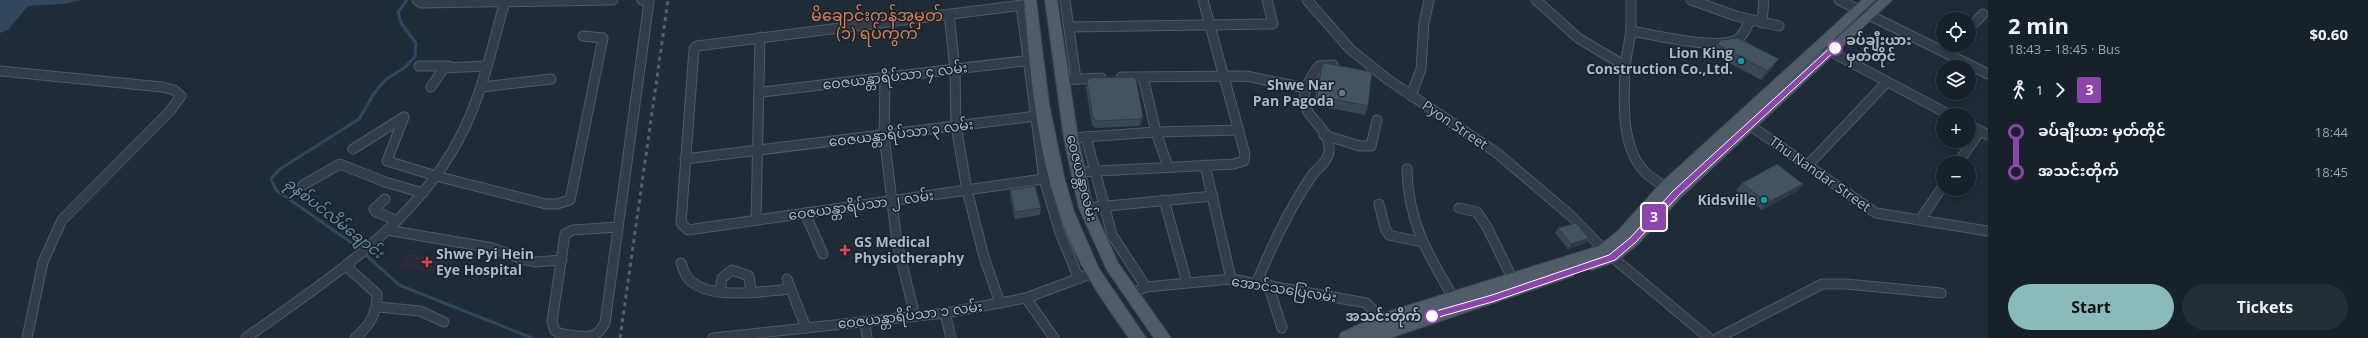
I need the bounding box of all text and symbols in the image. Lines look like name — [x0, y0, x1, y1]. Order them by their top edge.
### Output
district label: မိချောင်းကန်အမှတ် (၁) ရပ်ကွက် — [811, 4, 943, 47]
text: 2 min — [2008, 10, 2069, 40]
map controls — [1936, 12, 1976, 196]
button: locate — [1936, 12, 1976, 52]
text: $0.60 — [2309, 24, 2348, 44]
place label: ခပ်ချီးယား မှတ်တိုင် — [1846, 30, 1912, 68]
marker: ခပ်ချီးယား မှတ်တိုင် — [1827, 40, 1843, 56]
text: 18:43 – 18:45 · Bus — [2008, 40, 2120, 58]
place label: Lion King Construction Co.,Ltd. — [1586, 43, 1733, 78]
marker: Lion King Construction Co.,Ltd. — [1736, 56, 1746, 66]
street label: ဝေဇယန္တာရိပ်သာ ၄ လမ်း — [821, 57, 969, 97]
button: layers — [1936, 60, 1976, 100]
place label: Shwe Nar Pan Pagoda — [1253, 75, 1335, 110]
icon: walk — [2008, 79, 2030, 101]
icon: forward — [2049, 79, 2071, 101]
text: 3 — [2085, 80, 2093, 99]
text: 1 — [2036, 81, 2043, 99]
marker: Shwe Nar Pan Pagoda — [1337, 88, 1347, 98]
street label: Pyon Street — [1419, 96, 1492, 153]
button: + — [1936, 108, 1976, 148]
street label: ဝေဇယန္တာရိပ်သာ ၃ လမ်း — [827, 114, 975, 154]
text: ခပ်ချီးယား မှတ်တိုင် — [2038, 120, 2166, 140]
text: 18:44 — [2315, 123, 2348, 141]
street label: Thu Nandar Street — [1766, 131, 1875, 216]
street label: ဝေဇယန္တာလမ်း — [1060, 133, 1102, 224]
button: − — [1936, 156, 1976, 196]
text: အသင်းတိုက် — [2038, 160, 2119, 180]
text: 18:45 — [2315, 163, 2348, 181]
water label: ခုနစ်ပင်လိမ်ချောင်း — [279, 172, 389, 265]
street label: ဝေဇယန္တာရိပ်သာ ၂ လမ်း — [787, 185, 935, 227]
place label: Kidsville — [1698, 190, 1756, 209]
marker: Kidsville — [1759, 195, 1769, 205]
line badge: 3 — [1641, 204, 1667, 230]
text: 3 — [1650, 207, 1658, 226]
place label: GS Medical Physiotheraphy — [854, 232, 964, 267]
place label: Shwe Pyi Hein Eye Hospital — [436, 244, 534, 279]
marker: GS Medical Physiotheraphy — [839, 244, 851, 256]
marker: Shwe Pyi Hein Eye Hospital — [421, 256, 433, 268]
street label: အောင်သပြေလမ်း — [1230, 271, 1338, 309]
button: Start — [2008, 284, 2174, 330]
button: Tickets — [2182, 284, 2348, 330]
street label: ဝေဇယန္တာရိပ်သာ ၁ လမ်း — [836, 296, 984, 336]
place label: အသင်းတိုက် — [1346, 306, 1421, 328]
marker: အသင်းတိုက် — [1424, 308, 1440, 324]

